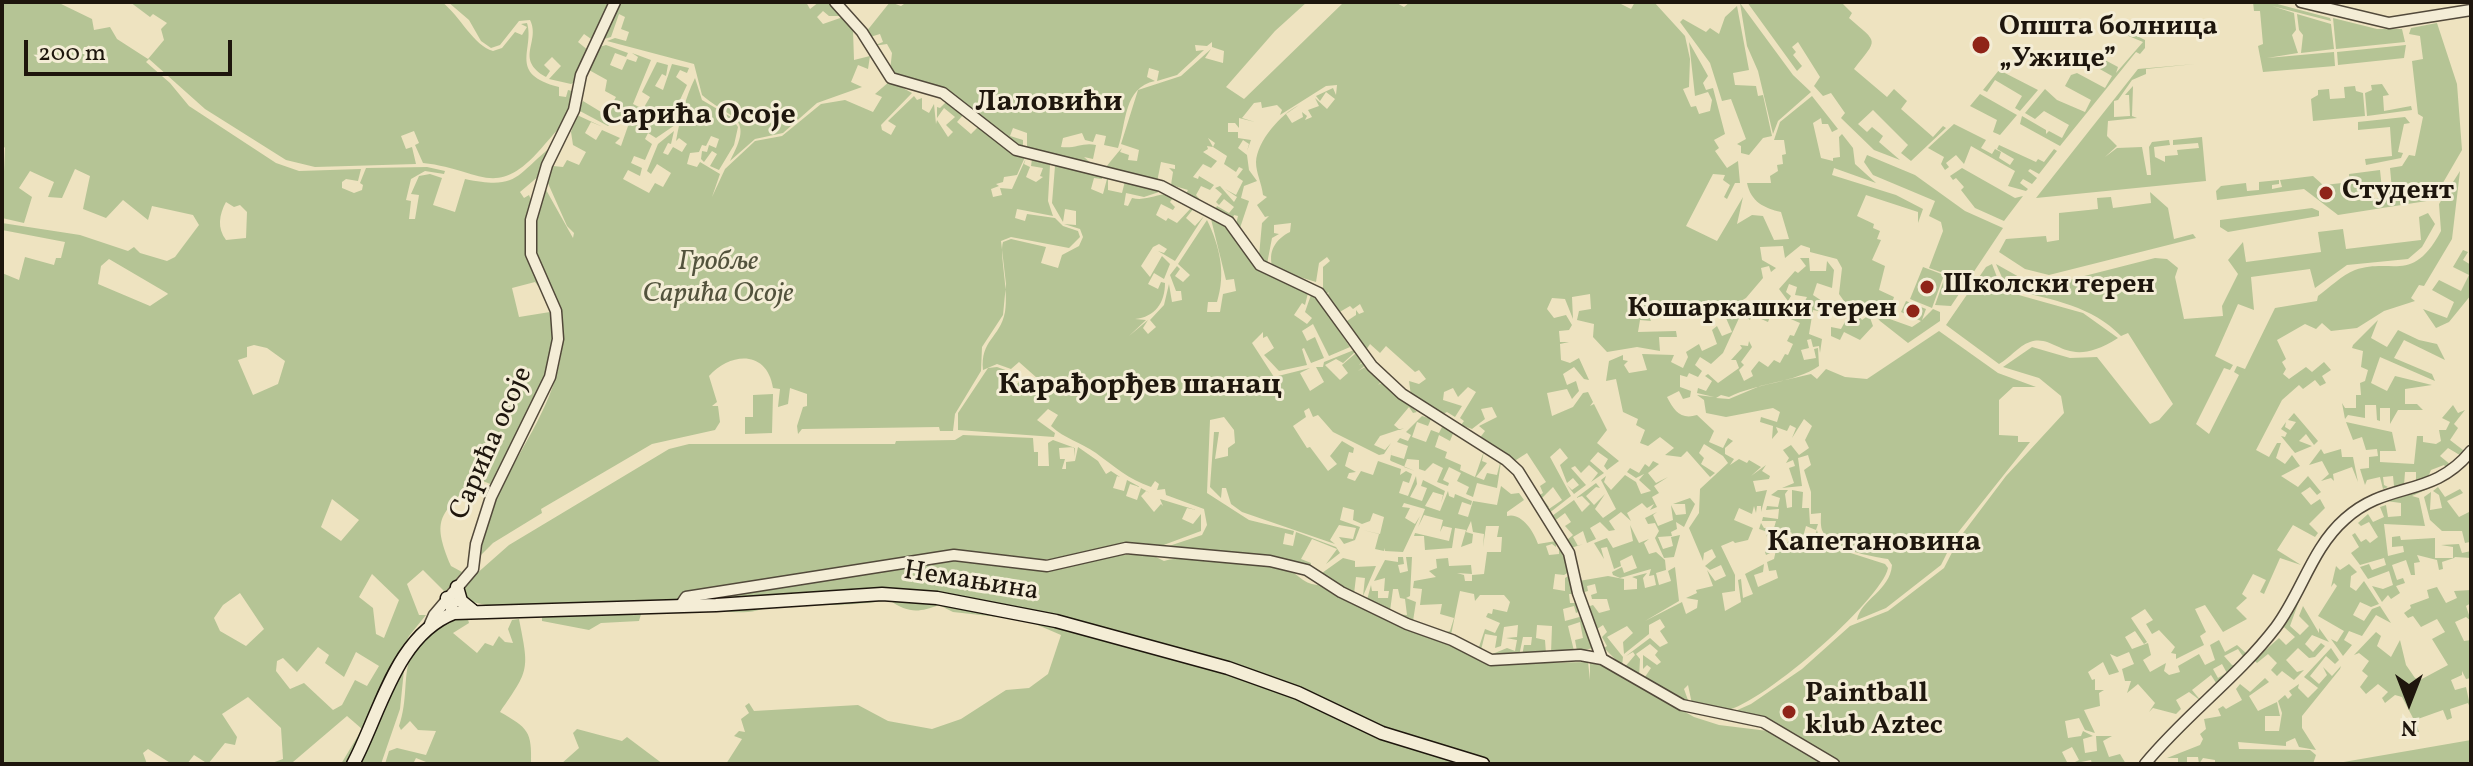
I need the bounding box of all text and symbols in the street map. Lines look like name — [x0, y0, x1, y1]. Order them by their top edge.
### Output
place label: Општа болница „Ужице” — [1999, 12, 2218, 78]
scale bar — [28, 24, 236, 74]
marker: Општа болница „Ужице” — [1970, 34, 1992, 56]
text: 200 m — [38, 37, 106, 71]
district label: Лаловићи — [975, 86, 1123, 122]
district label: Сарића Осоје — [602, 99, 796, 135]
place label: Студент — [2342, 176, 2454, 210]
marker: Студент — [2317, 184, 2335, 202]
park label: Гробље Сарића Осоје — [643, 247, 793, 313]
place label: Школски терен — [1943, 270, 2155, 304]
marker: Школски терен — [1918, 278, 1936, 296]
place label: Кошаркашки терен — [1627, 294, 1897, 328]
marker: Кошаркашки терен — [1904, 302, 1922, 320]
street label: Сарића осоје — [444, 362, 542, 526]
district label: Карађорђев шанац — [998, 369, 1282, 405]
district label: Капетановина — [1767, 526, 1981, 562]
street label: Немањина — [901, 556, 1041, 610]
north arrow — [2369, 662, 2449, 742]
place label: Paintball klub Aztec — [1805, 679, 1943, 745]
marker: Paintball klub Aztec — [1780, 703, 1798, 721]
text: N — [2401, 711, 2417, 742]

